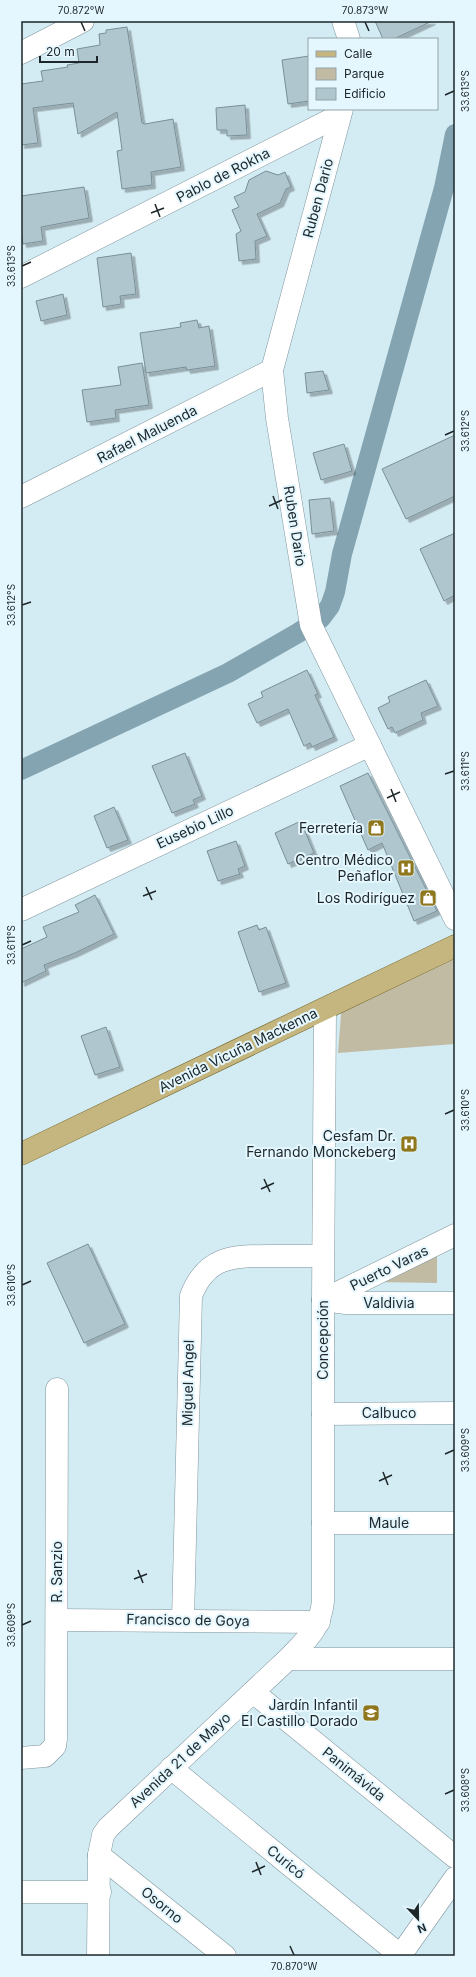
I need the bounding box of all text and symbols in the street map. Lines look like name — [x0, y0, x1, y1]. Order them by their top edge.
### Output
text: 70.872°W — [58, 4, 104, 16]
text: 70.873°W — [342, 4, 388, 16]
scale bar — [40, 38, 97, 64]
legend — [308, 38, 438, 110]
text: 20 m — [46, 44, 75, 59]
text: Calle — [344, 46, 372, 61]
text: Parque — [344, 66, 384, 81]
text: 33.613°S — [459, 70, 471, 112]
text: Edificio — [344, 86, 386, 101]
street label: Pablo de Rokha — [173, 144, 272, 205]
street label: Ruben Dario — [299, 156, 336, 239]
text: 33.613°S — [5, 245, 17, 287]
street label: Rafael Maluenda — [94, 401, 200, 466]
text: 33.612°S — [459, 410, 471, 452]
street label: Ruben Dario — [281, 484, 310, 567]
text: 33.612°S — [5, 584, 17, 626]
text: 33.611°S — [459, 751, 471, 791]
street label: Eusebio Lillo — [154, 801, 236, 852]
shop icon: Ferretería — [366, 818, 386, 838]
place label: Ferretería — [299, 819, 363, 836]
place label: Centro Médico Peñaflor — [295, 851, 393, 884]
hospital icon: Centro Médico Peñaflor — [396, 858, 416, 878]
shop icon: Los Rodiríguez — [418, 888, 438, 908]
place label: Los Rodiríguez — [317, 889, 415, 906]
text: 33.611°S — [5, 925, 17, 965]
street label: Avenida Vicuña Mackenna — [156, 1004, 320, 1095]
text: 33.610°S — [459, 1089, 471, 1131]
place label: Cesfam Dr. Fernando Monckeberg — [246, 1127, 396, 1160]
hospital icon: Cesfam Dr. Fernando Monckeberg — [399, 1134, 419, 1154]
street label: Puerto Varas — [347, 1241, 431, 1294]
text: 33.610°S — [5, 1264, 17, 1306]
street label: Valdivia — [363, 1294, 415, 1311]
street label: Concepción — [314, 1300, 331, 1380]
street label: Miguel Angel — [178, 1340, 197, 1426]
street label: Calbuco — [362, 1404, 416, 1421]
text: 33.609°S — [459, 1428, 471, 1472]
street label: Maule — [369, 1514, 409, 1531]
street label: R. Sanzio — [48, 1541, 65, 1603]
text: 33.609°S — [5, 1603, 17, 1647]
street label: Francisco de Goya — [126, 1610, 250, 1629]
place label: Jardín Infantil El Castillo Dorado — [241, 1696, 358, 1729]
school or university icon: Jardín Infantil El Castillo Dorado — [361, 1703, 381, 1723]
street label: Avenida 21 de Mayo — [126, 1709, 234, 1811]
street label: Panimávida — [319, 1743, 389, 1804]
text: 33.608°S — [459, 1768, 471, 1812]
street label: Curicó — [264, 1841, 309, 1882]
street label: Osorno — [138, 1883, 187, 1927]
north arrow — [398, 1899, 438, 1939]
text: N — [415, 1920, 428, 1936]
text: 70.870°W — [271, 1960, 317, 1972]

